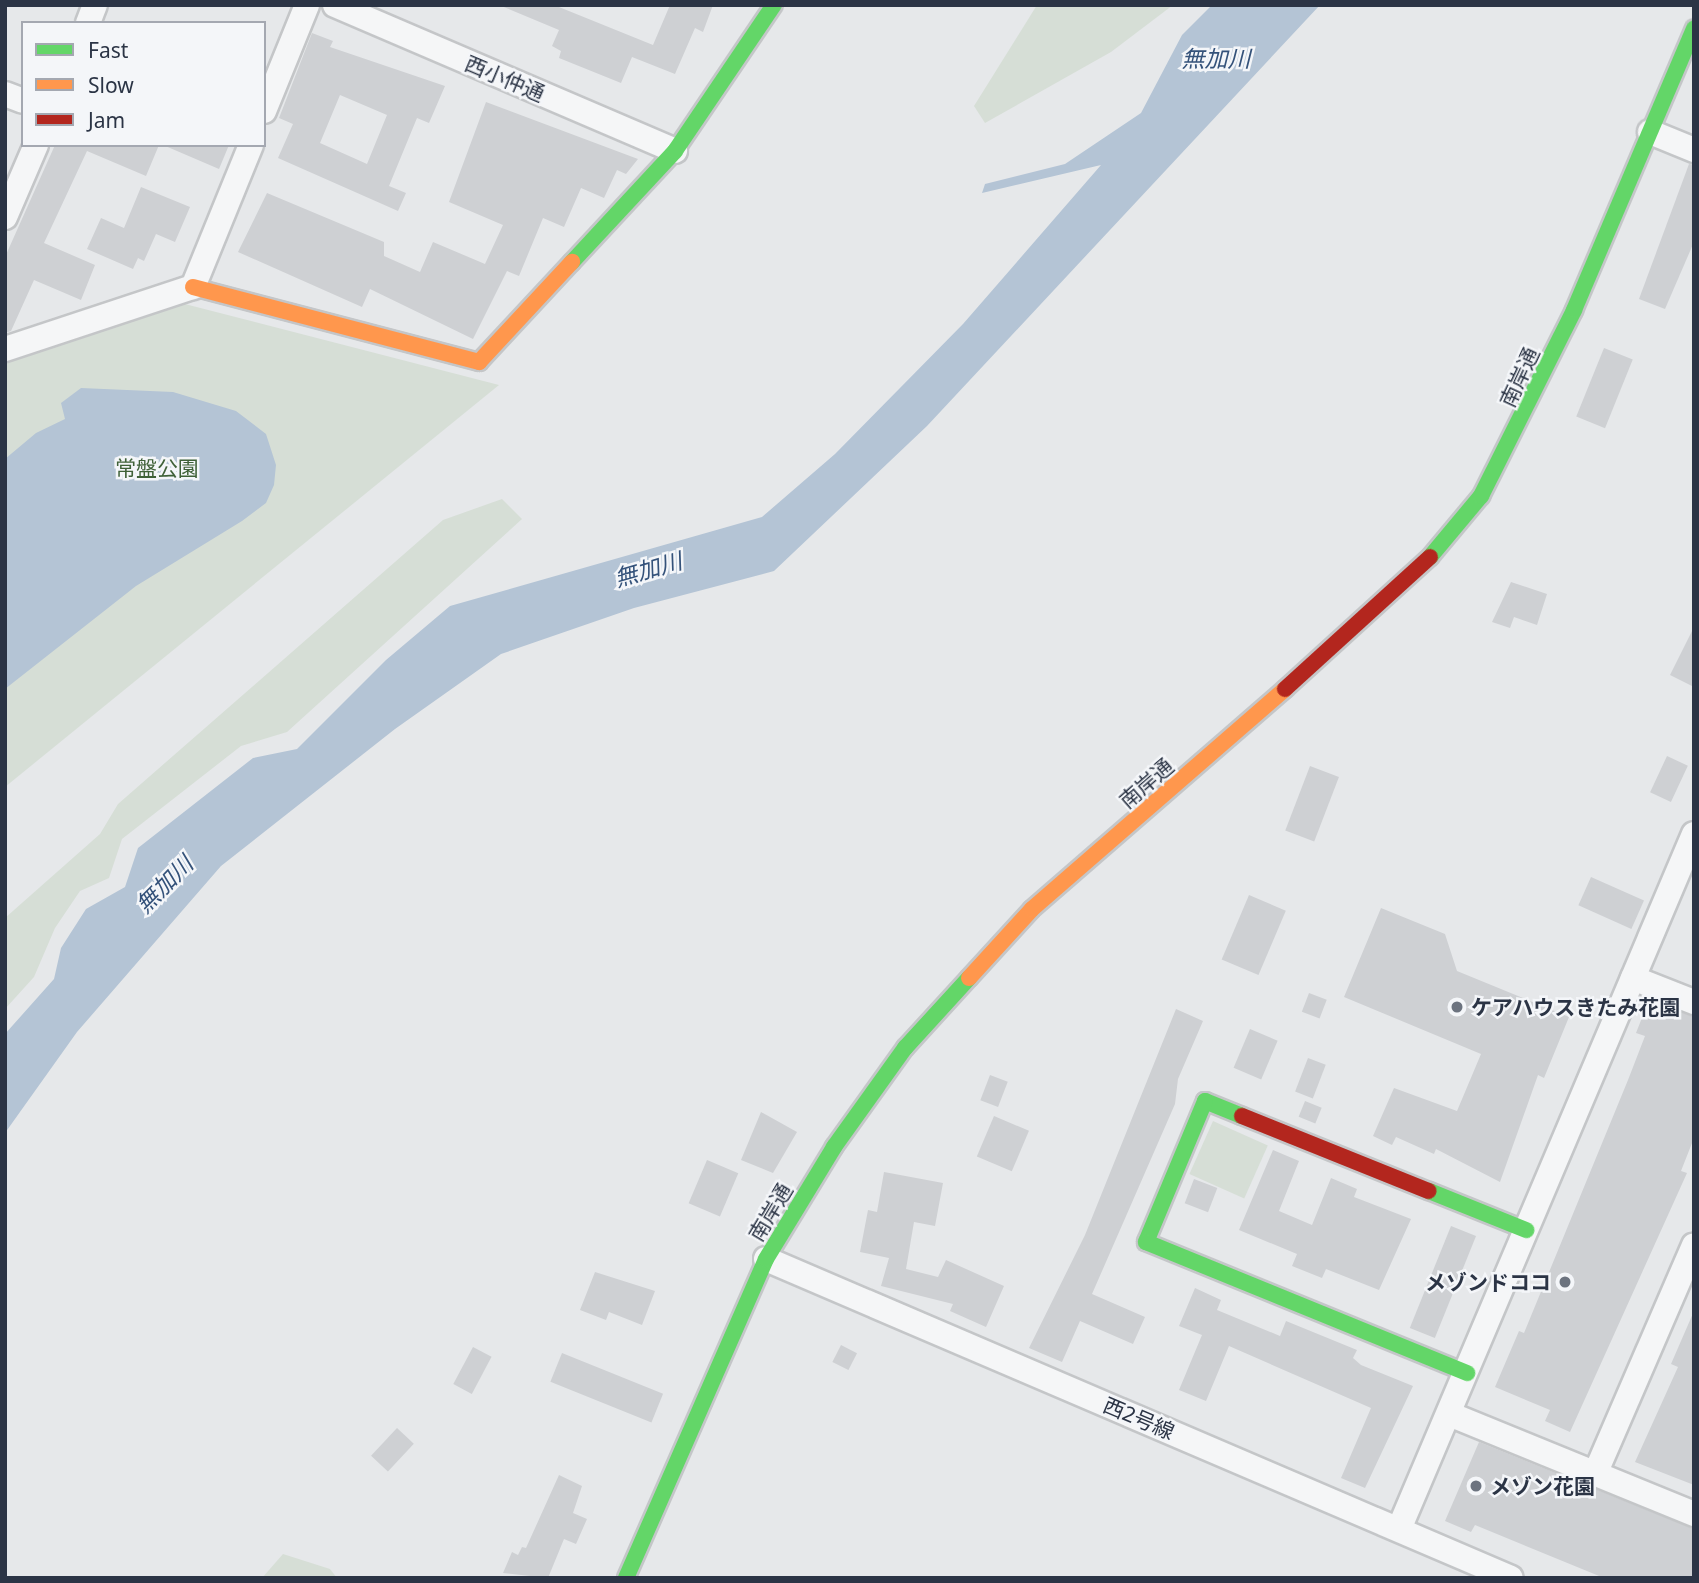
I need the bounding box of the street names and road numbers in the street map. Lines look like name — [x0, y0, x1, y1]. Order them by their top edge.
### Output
street label: 西小仲通 — [461, 50, 549, 106]
street label: 南岸通 — [1494, 343, 1544, 411]
street label: 南岸通 — [1114, 753, 1178, 813]
street label: 南岸通 — [743, 1179, 797, 1245]
street label: 西2号線 — [1100, 1392, 1178, 1444]

